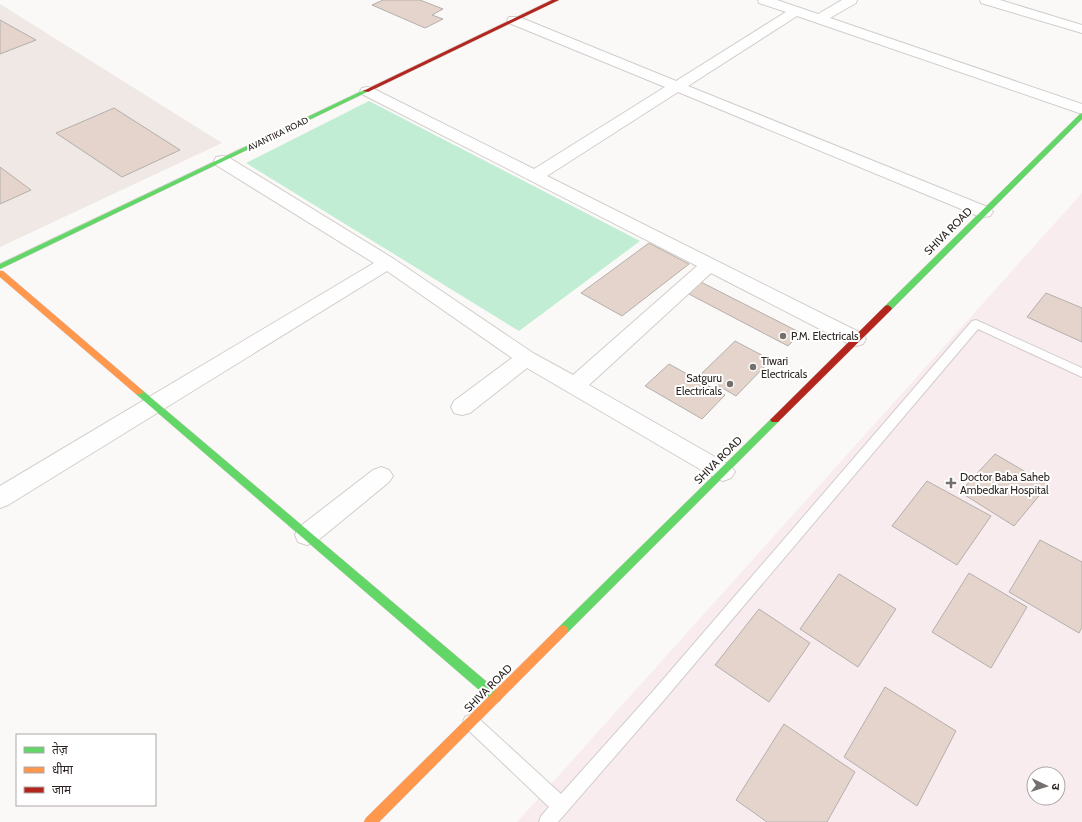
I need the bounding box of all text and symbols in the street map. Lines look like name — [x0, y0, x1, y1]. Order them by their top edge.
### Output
street label: AVANTIKA ROAD — [246, 114, 310, 153]
street label: SHIVA ROAD — [921, 204, 975, 258]
place label: P.M. Electricals — [791, 329, 859, 343]
marker: P.M. Electricals — [778, 331, 788, 341]
place label: Tiwari Electricals — [761, 354, 808, 381]
marker: Tiwari Electricals — [748, 362, 758, 372]
place label: Satguru Electricals — [676, 371, 722, 398]
marker: Satguru Electricals — [725, 379, 735, 389]
street label: SHIVA ROAD — [691, 433, 745, 487]
place label: Doctor Baba Saheb Ambedkar Hospital — [960, 470, 1050, 497]
marker: Doctor Baba Saheb Ambedkar Hospital — [945, 477, 957, 489]
street label: SHIVA ROAD — [461, 661, 515, 715]
legend — [16, 734, 156, 806]
text: तेज़ — [52, 742, 69, 757]
text: धीमा — [52, 762, 74, 777]
north arrow — [1026, 766, 1066, 806]
text: जाम — [52, 782, 72, 797]
text: उ — [1049, 783, 1063, 791]

